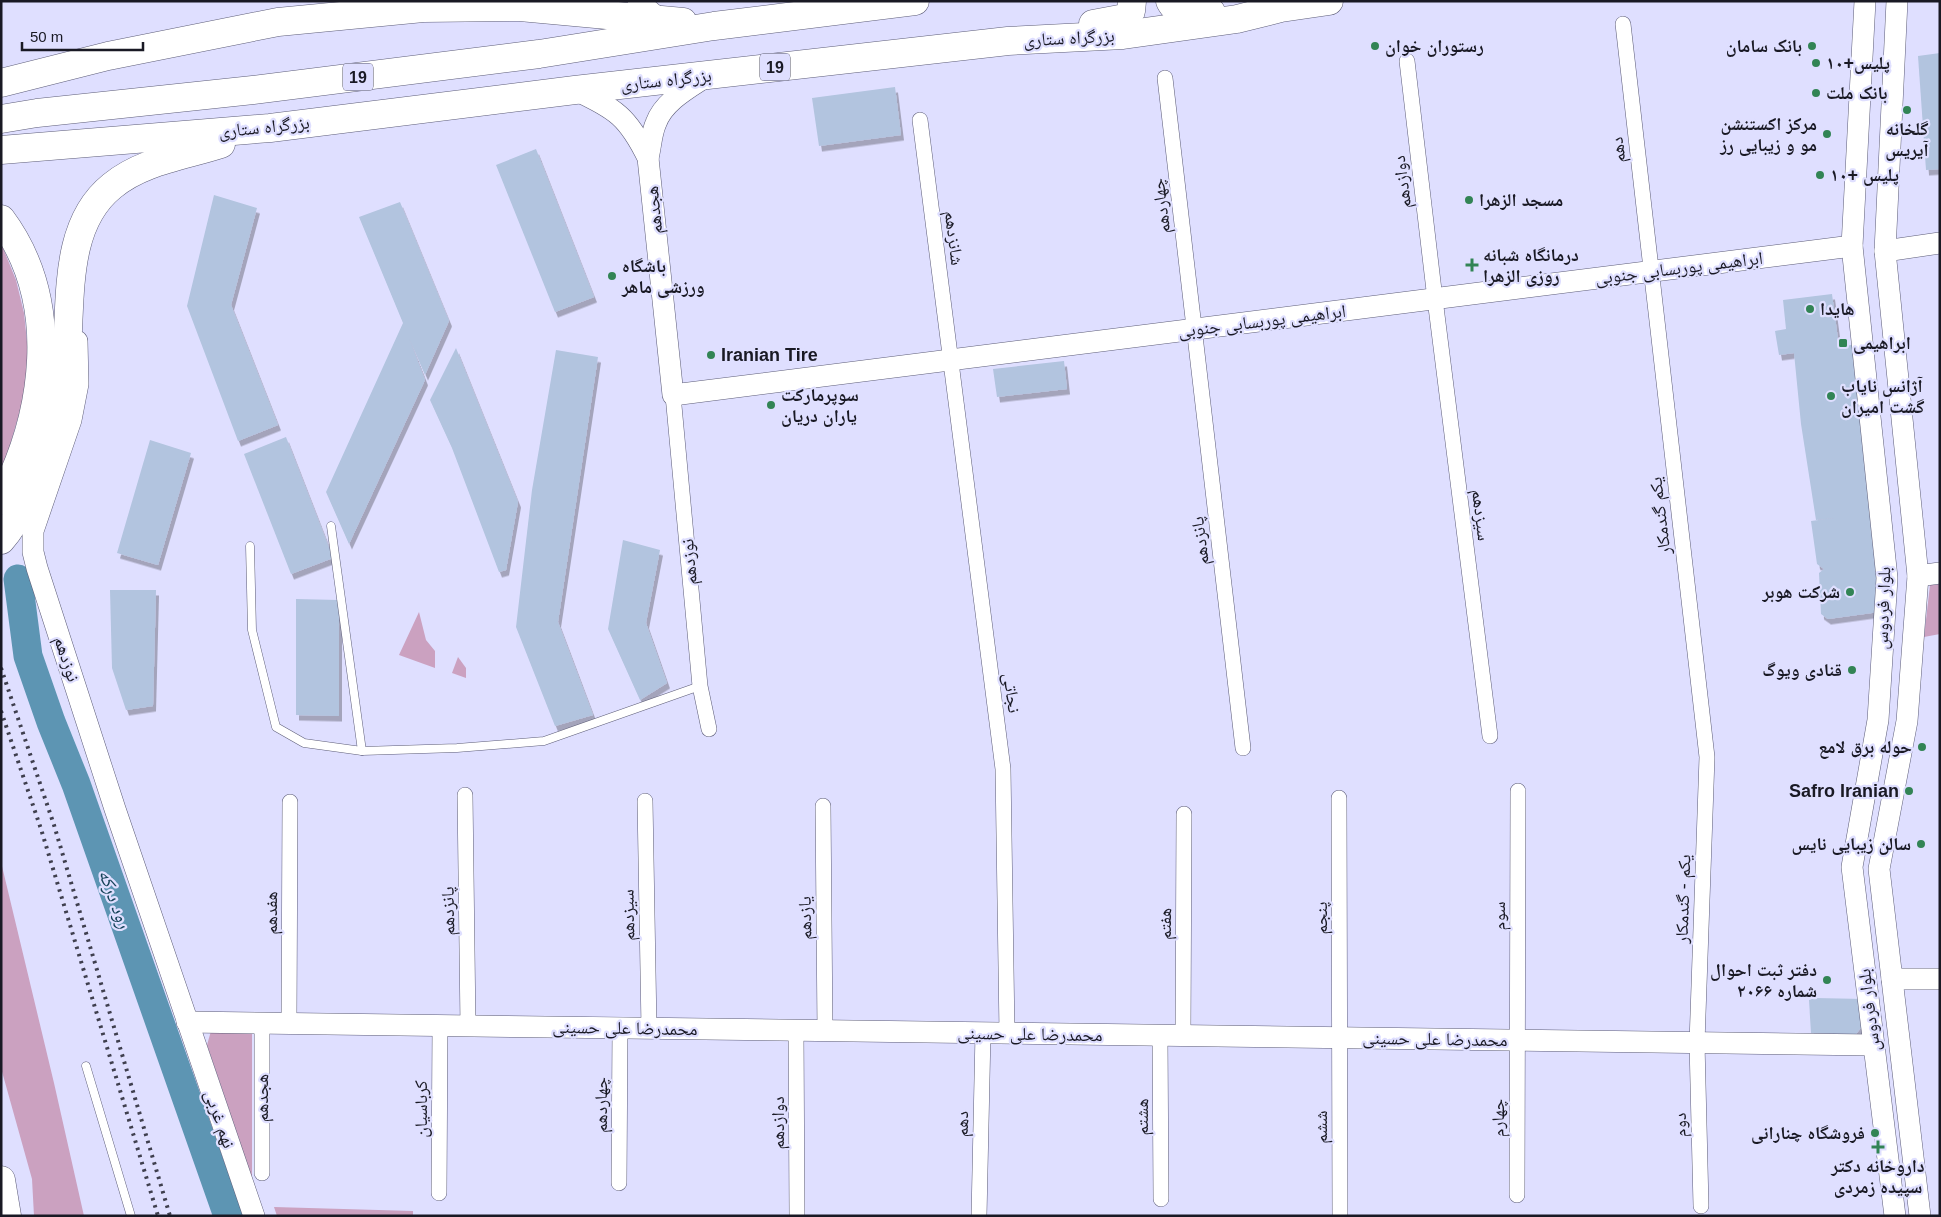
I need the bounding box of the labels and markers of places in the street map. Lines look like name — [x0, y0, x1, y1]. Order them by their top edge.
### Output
place label: رستوران خوان — [1385, 36, 1484, 57]
place label: بانک سامان — [1726, 36, 1802, 57]
marker: رستوران خوان — [1369, 40, 1381, 52]
marker: بانک سامان — [1806, 40, 1818, 52]
place label: پلیس+١٠ — [1826, 53, 1890, 74]
marker: پلیس+١٠ — [1810, 57, 1822, 69]
place label: بانک ملت — [1826, 83, 1888, 104]
marker: بانک ملت — [1810, 87, 1822, 99]
marker: گلخانه آیریس — [1901, 104, 1913, 116]
place label: مرکز اکستنشن مو و زیبایی رز — [1719, 114, 1817, 156]
place label: گلخانه آیریس — [1885, 119, 1929, 161]
marker: مرکز اکستنشن مو و زیبایی رز — [1821, 128, 1833, 140]
place label: پلیس +۱۰ — [1830, 165, 1899, 186]
marker: پلیس +۱۰ — [1814, 169, 1826, 181]
place label: مسجد الزهرا — [1479, 190, 1563, 210]
marker: مسجد الزهرا — [1463, 194, 1475, 206]
place label: درمانگاه شبانه روزی الزهرا — [1483, 245, 1579, 287]
place label: باشگاه ورزشی ماهر — [621, 256, 705, 298]
marker: درمانگاه شبانه روزی الزهرا — [1465, 258, 1479, 272]
marker: باشگاه ورزشی ماهر — [606, 270, 618, 282]
place label: هایدا — [1820, 299, 1855, 319]
marker: هایدا — [1804, 303, 1816, 315]
place label: ابراهیمی — [1853, 333, 1911, 354]
marker: ابراهیمی — [1837, 337, 1849, 349]
place label: Iranian Tire — [721, 345, 818, 365]
marker: Iranian Tire — [705, 349, 717, 361]
place label: آژانس نایاب گشت امیران — [1841, 376, 1924, 418]
place label: سوپرمارکت یاران دریان — [781, 385, 859, 427]
marker: آژانس نایاب گشت امیران — [1825, 390, 1837, 402]
marker: سوپرمارکت یاران دریان — [765, 399, 777, 411]
place label: شرکت هوبر — [1761, 582, 1840, 603]
marker: شرکت هوبر — [1844, 586, 1856, 598]
place label: قنادی ویوگ — [1762, 660, 1842, 681]
marker: قنادی ویوگ — [1846, 664, 1858, 676]
place label: حوله برق لامع — [1819, 737, 1912, 759]
marker: حوله برق لامع — [1916, 741, 1928, 753]
place label: Safro Iranian — [1789, 781, 1899, 801]
marker: Safro Iranian — [1903, 785, 1915, 797]
place label: سالن زیبایی نایس — [1792, 834, 1911, 855]
marker: سالن زیبایی نایس — [1915, 838, 1927, 850]
place label: دفتر ثبت احوال شماره ۲۰۶۶ — [1710, 960, 1817, 1001]
marker: دفتر ثبت احوال شماره ۲۰۶۶ — [1821, 974, 1833, 986]
place label: فروشگاه چنارانی — [1751, 1123, 1865, 1144]
marker: فروشگاه چنارانی — [1869, 1127, 1881, 1139]
marker: داروخانه دکتر سپیده زمردی — [1872, 1141, 1884, 1153]
place label: داروخانه دکتر سپیده زمردی — [1830, 1156, 1925, 1198]

